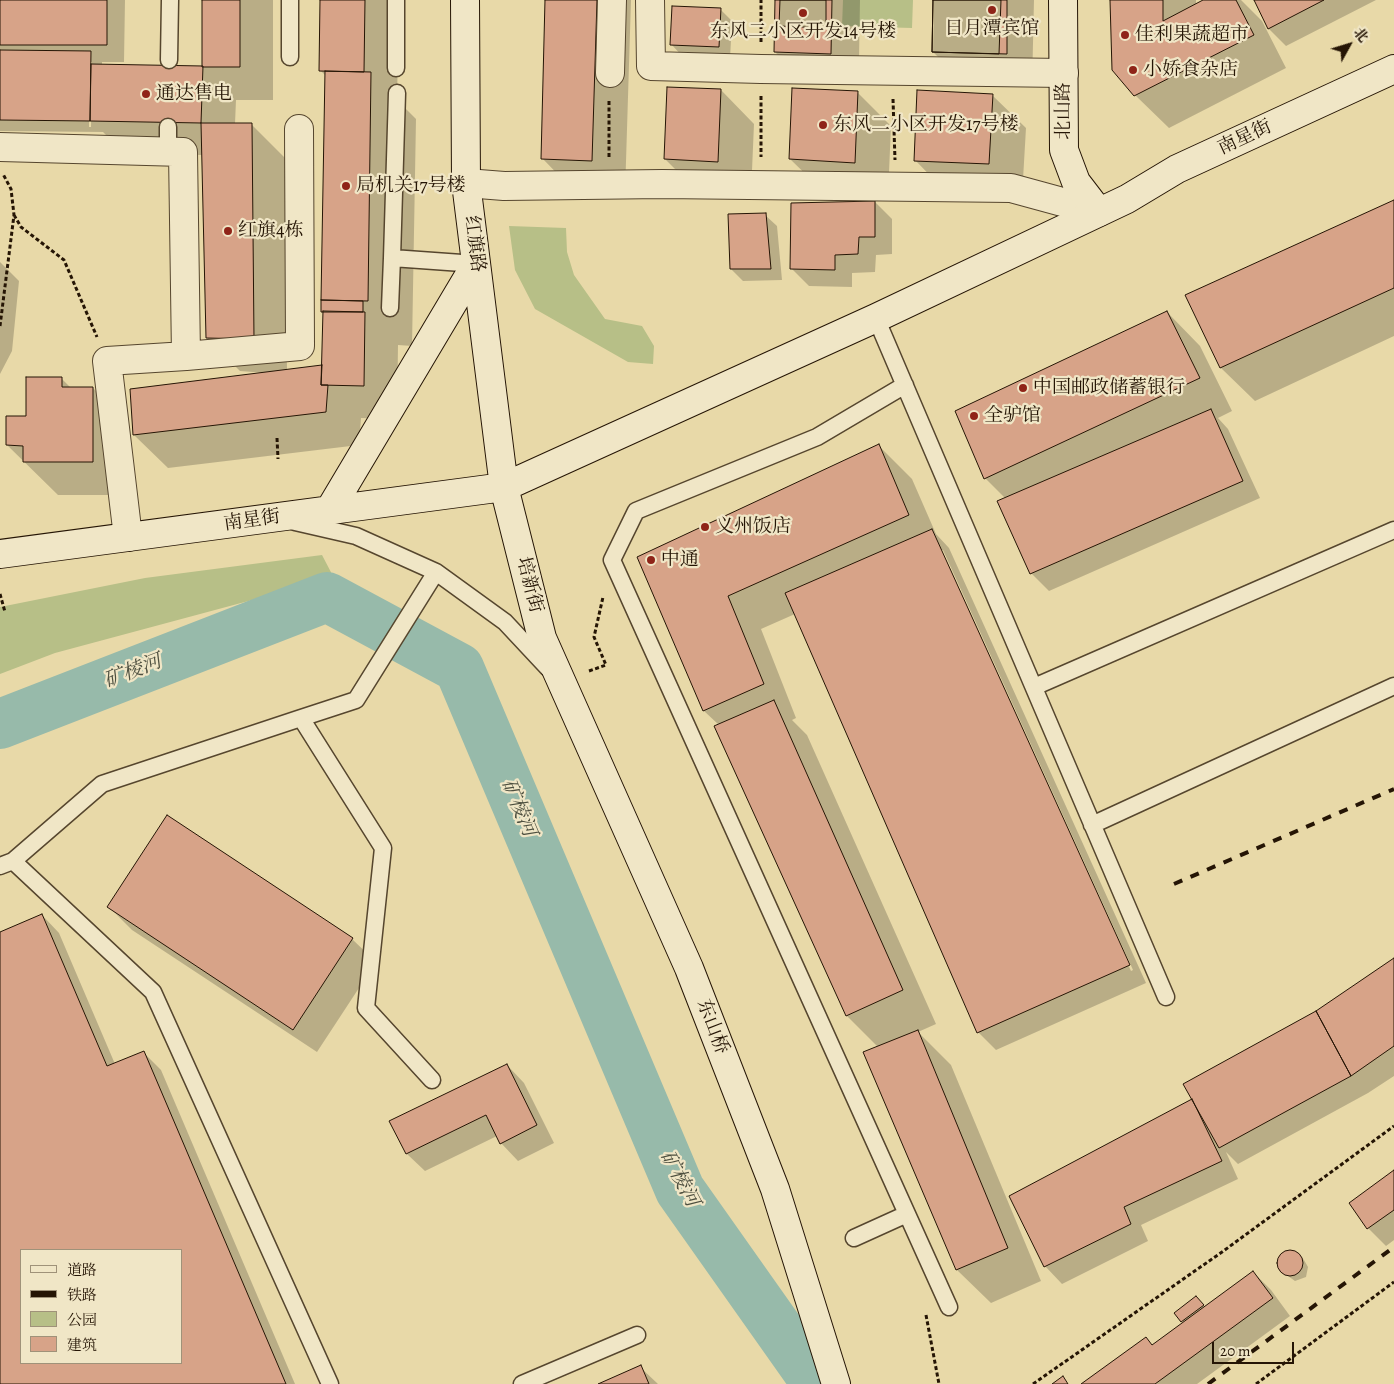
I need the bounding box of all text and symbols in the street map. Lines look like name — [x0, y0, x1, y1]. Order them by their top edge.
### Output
marker: 日月潭宾馆 — [986, 4, 998, 16]
marker: 东风二小区开发14号楼 — [797, 7, 809, 19]
place label: 日月潭宾馆 — [945, 18, 1039, 40]
north arrow — [1324, 20, 1374, 70]
place label: 东风二小区开发14号楼 — [710, 21, 896, 43]
place label: 佳利果蔬超市 — [1135, 24, 1249, 46]
text: 北 — [1349, 24, 1373, 47]
marker: 佳利果蔬超市 — [1119, 29, 1131, 41]
place label: 小娇食杂店 — [1143, 59, 1238, 81]
marker: 小娇食杂店 — [1127, 64, 1139, 76]
place label: 通达售电 — [156, 83, 232, 105]
street label: 北山路 — [1053, 83, 1075, 139]
marker: 通达售电 — [140, 88, 152, 100]
place label: 东风二小区开发17号楼 — [833, 114, 1018, 136]
street label: 南星街 — [1214, 116, 1276, 160]
marker: 东风二小区开发17号楼 — [817, 119, 829, 131]
place label: 局机关17号楼 — [356, 175, 465, 197]
marker: 局机关17号楼 — [340, 180, 352, 192]
street label: 红旗路 — [459, 214, 489, 274]
place label: 红旗4栋 — [238, 220, 304, 242]
marker: 红旗4栋 — [222, 225, 234, 237]
place label: 中国邮政储蓄银行 — [1033, 377, 1185, 399]
marker: 中国邮政储蓄银行 — [1017, 382, 1029, 394]
place label: 全驴馆 — [984, 405, 1041, 427]
marker: 全驴馆 — [968, 410, 980, 422]
street label: 南星街 — [222, 506, 282, 536]
place label: 义州饭店 — [715, 516, 791, 538]
marker: 义州饭店 — [699, 521, 711, 533]
place label: 中通 — [661, 549, 699, 571]
marker: 中通 — [645, 554, 657, 566]
street label: 培新街 — [511, 555, 547, 615]
water label: 矿棱河 — [101, 650, 165, 694]
water label: 矿棱河 — [495, 776, 541, 840]
street label: 东山桥 — [691, 996, 733, 1058]
water label: 矿棱河 — [654, 1147, 704, 1211]
legend — [20, 1249, 182, 1364]
text: 道路 — [67, 1260, 97, 1280]
text: 铁路 — [67, 1285, 97, 1305]
text: 公园 — [67, 1310, 97, 1330]
scale bar — [1214, 1332, 1296, 1364]
text: 建筑 — [67, 1335, 97, 1355]
text: 20 m — [1220, 1341, 1251, 1361]

